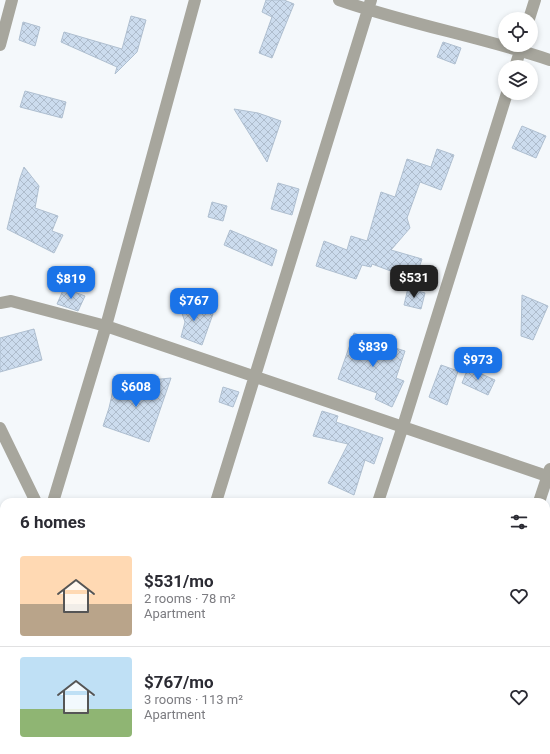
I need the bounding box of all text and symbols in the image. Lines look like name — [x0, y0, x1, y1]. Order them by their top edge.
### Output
map controls — [498, 12, 538, 100]
button: locate — [498, 12, 538, 52]
button: layers — [498, 60, 538, 100]
pin: $531 — [390, 265, 438, 299]
pin: $819 — [47, 266, 95, 300]
text: $531 — [399, 270, 429, 285]
text: $819 — [56, 271, 86, 286]
pin: $767 — [170, 288, 218, 322]
text: $767 — [179, 293, 209, 308]
pin: $839 — [349, 334, 397, 368]
text: $839 — [358, 339, 388, 354]
pin: $973 — [454, 347, 502, 381]
text: $973 — [463, 352, 493, 367]
pin: $608 — [112, 374, 160, 408]
text: $608 — [121, 379, 151, 394]
icon: filters — [508, 511, 530, 533]
text: 6 homes — [20, 512, 86, 532]
text: $531/mo — [144, 571, 214, 591]
icon: home — [52, 572, 100, 620]
icon: heart — [508, 585, 530, 607]
text: 2 rooms · 78 m² — [144, 591, 236, 606]
text: Apartment — [144, 606, 206, 621]
text: $767/mo — [144, 672, 214, 692]
icon: home — [52, 673, 100, 721]
icon: heart — [508, 686, 530, 708]
text: 3 rooms · 113 m² — [144, 692, 243, 707]
text: Apartment — [144, 707, 206, 722]

